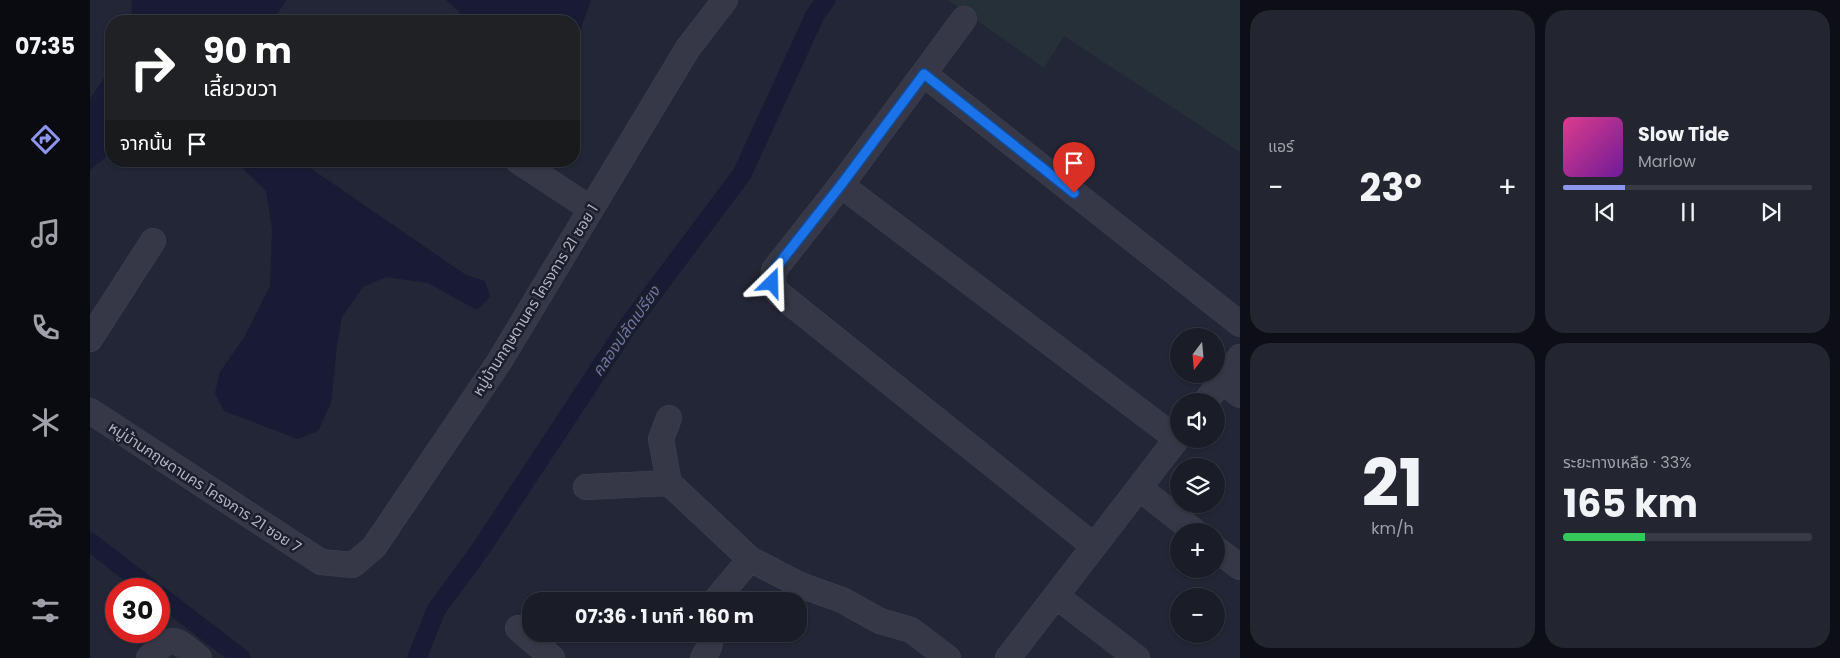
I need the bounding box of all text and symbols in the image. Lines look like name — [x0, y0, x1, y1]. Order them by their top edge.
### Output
text: 90 m — [203, 26, 292, 75]
text: 07:35 — [15, 31, 75, 62]
icon: right — [120, 35, 185, 100]
text: เลี้ยวขวา — [203, 73, 278, 104]
text: Slow Tide — [1638, 121, 1729, 148]
icon: directions — [28, 122, 63, 157]
text: จากนั้น — [120, 130, 173, 157]
icon: arrive — [183, 130, 211, 158]
text: แอร์ — [1268, 135, 1294, 158]
pin — [1053, 142, 1095, 193]
icon: arrive — [1060, 149, 1088, 177]
text: Marlow — [1638, 150, 1696, 173]
text: 23° — [1360, 161, 1422, 214]
text: − — [1268, 168, 1283, 207]
text: + — [1498, 168, 1517, 207]
icon: previous — [1591, 198, 1619, 226]
icon: pause — [1674, 198, 1702, 226]
icon: next — [1757, 198, 1785, 226]
street label: หมู่บ้านกฤษดานคร โครงการ 21 ซอย 1 — [467, 200, 603, 400]
icon: music — [28, 216, 63, 251]
position arrow — [745, 256, 797, 308]
water label: คลองปลัดเปรียง — [586, 280, 666, 381]
icon: phone — [28, 310, 63, 345]
north arrow — [1170, 328, 1225, 382]
map controls — [1170, 328, 1225, 643]
button: sound — [1170, 393, 1225, 448]
icon: climate — [28, 405, 63, 440]
street label: หมู่บ้านกฤษดานคร โครงการ 21 ซอย 7 — [105, 417, 305, 557]
text: 21 — [1362, 438, 1423, 529]
text: ระยะทางเหลือ · 33% — [1563, 451, 1691, 474]
button: layers — [1170, 458, 1225, 513]
text: 165 km — [1563, 477, 1698, 530]
icon: car — [28, 499, 63, 534]
text: km/h — [1371, 517, 1414, 540]
button: + — [1170, 523, 1225, 578]
speed limit sign: 30 — [105, 578, 170, 643]
button: − — [1170, 588, 1225, 643]
icon: filters — [28, 593, 63, 628]
text: 07:36 · 1 นาที · 160 m — [575, 603, 754, 630]

